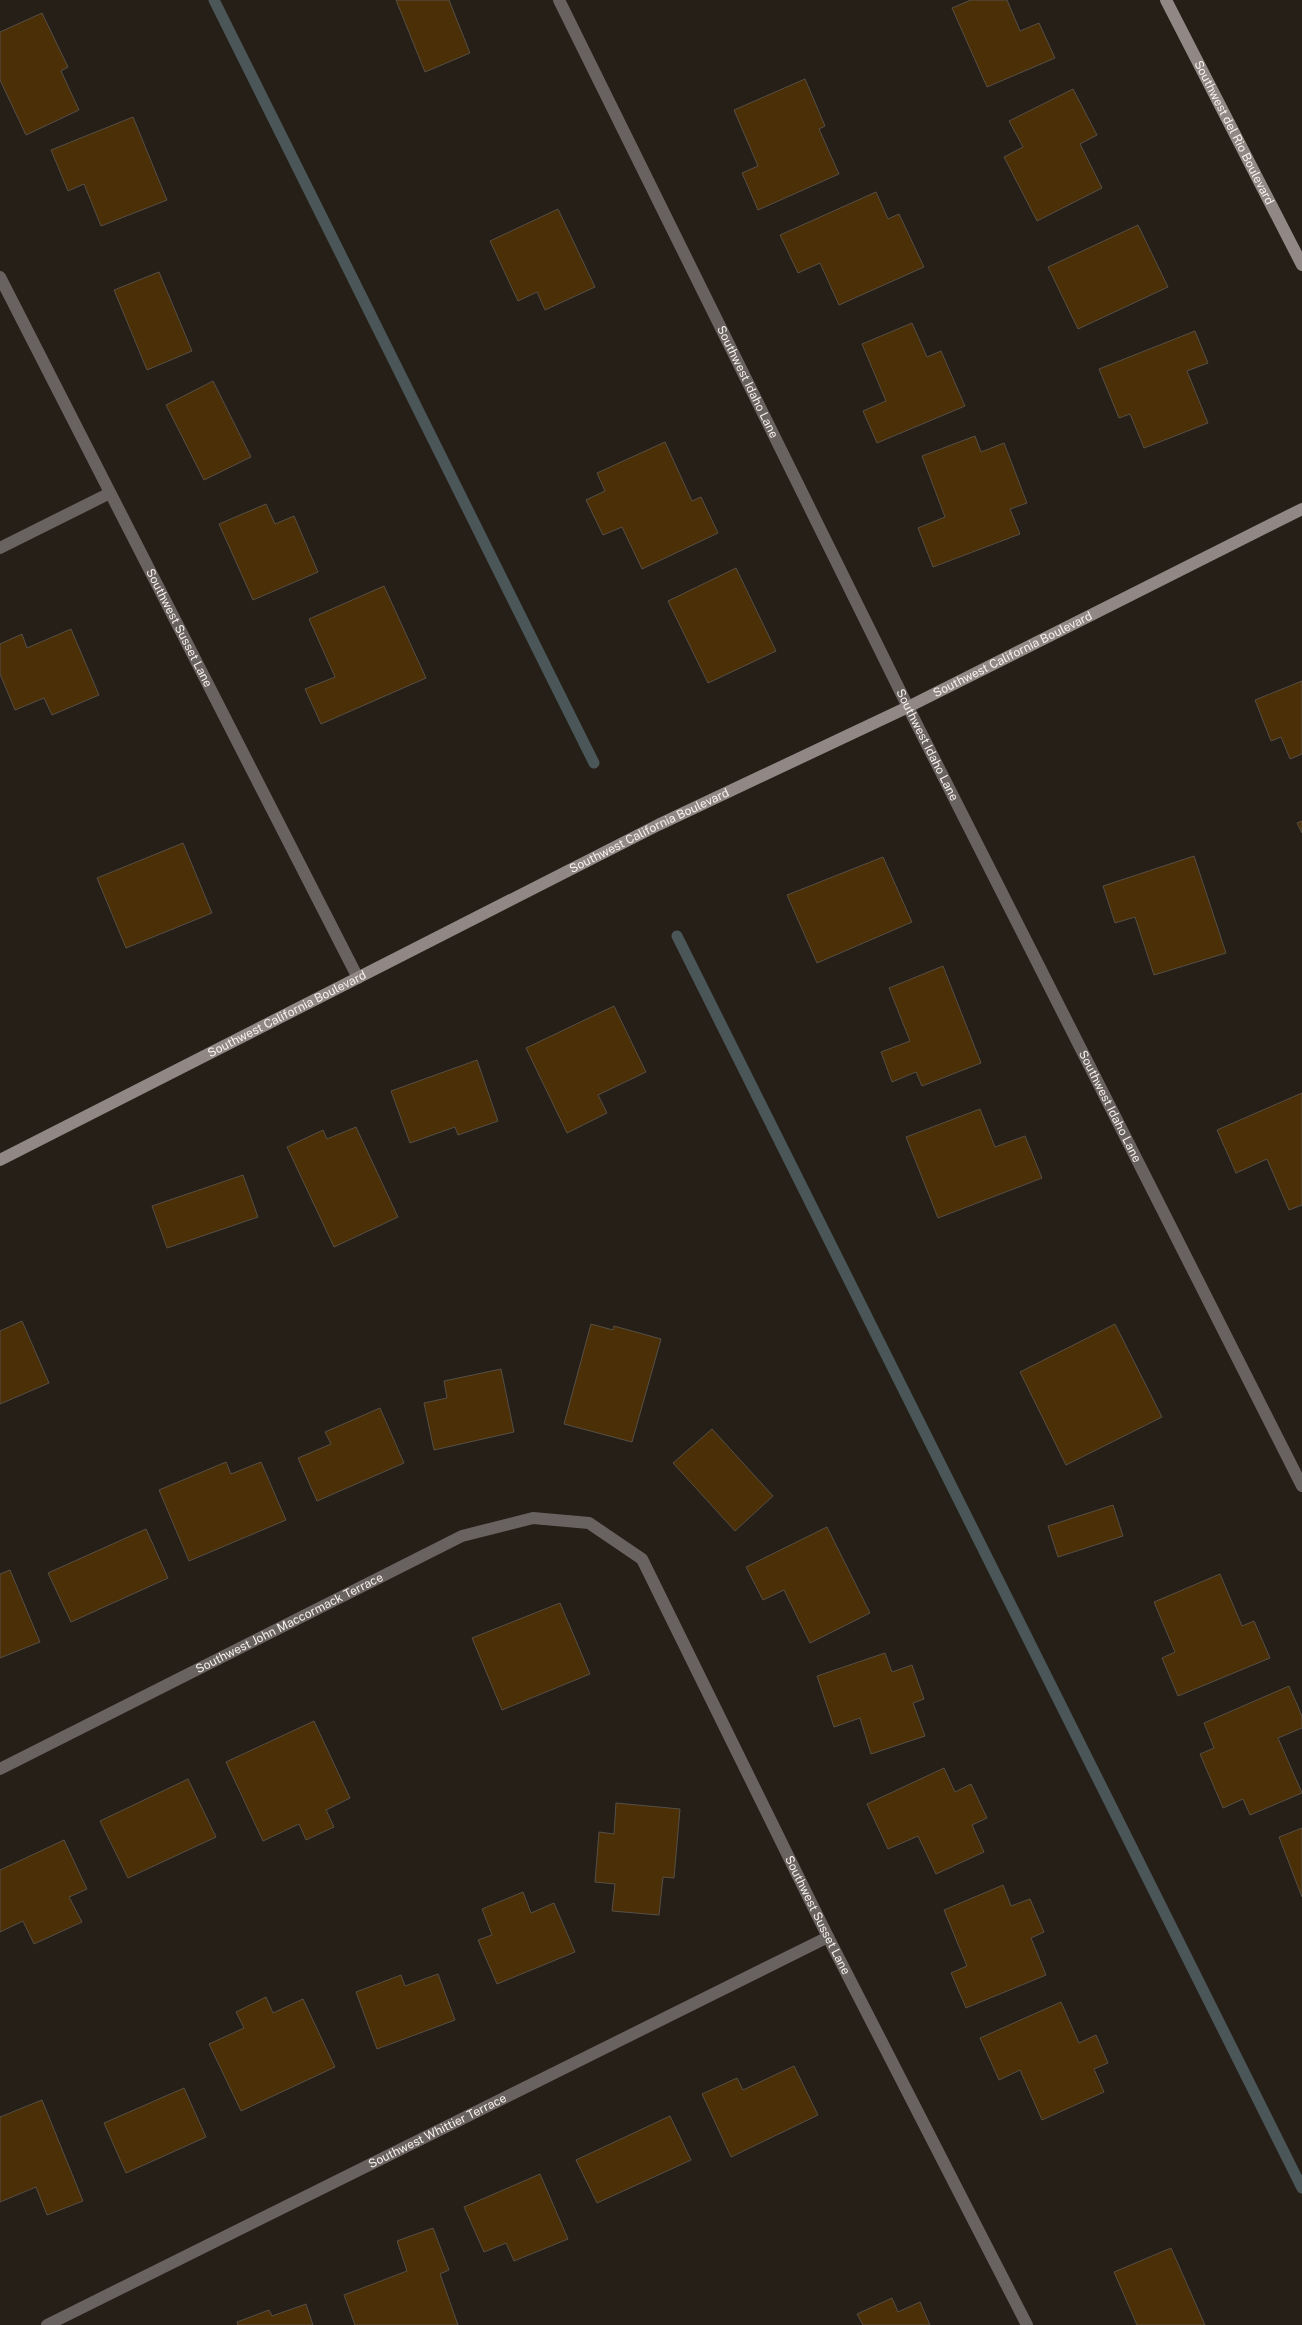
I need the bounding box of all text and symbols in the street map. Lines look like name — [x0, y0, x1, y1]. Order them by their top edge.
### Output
street label: Southwest del Rio Boulevard — [1191, 58, 1277, 207]
street label: Southwest Idaho Lane — [714, 324, 781, 441]
street label: Southwest Susset Lane — [143, 566, 215, 690]
street label: Southwest California Boulevard — [931, 609, 1095, 700]
street label: Southwest Idaho Lane — [893, 687, 961, 803]
street label: Southwest California Boulevard — [567, 786, 731, 876]
street label: Southwest California Boulevard — [205, 968, 369, 1060]
street label: Southwest Idaho Lane — [1076, 1048, 1144, 1165]
street label: Southwest John Maccormack Terrace — [193, 1570, 385, 1676]
street label: Southwest Susset Lane — [782, 1853, 853, 1977]
street label: Southwest Whittier Terrace — [366, 2091, 509, 2171]

